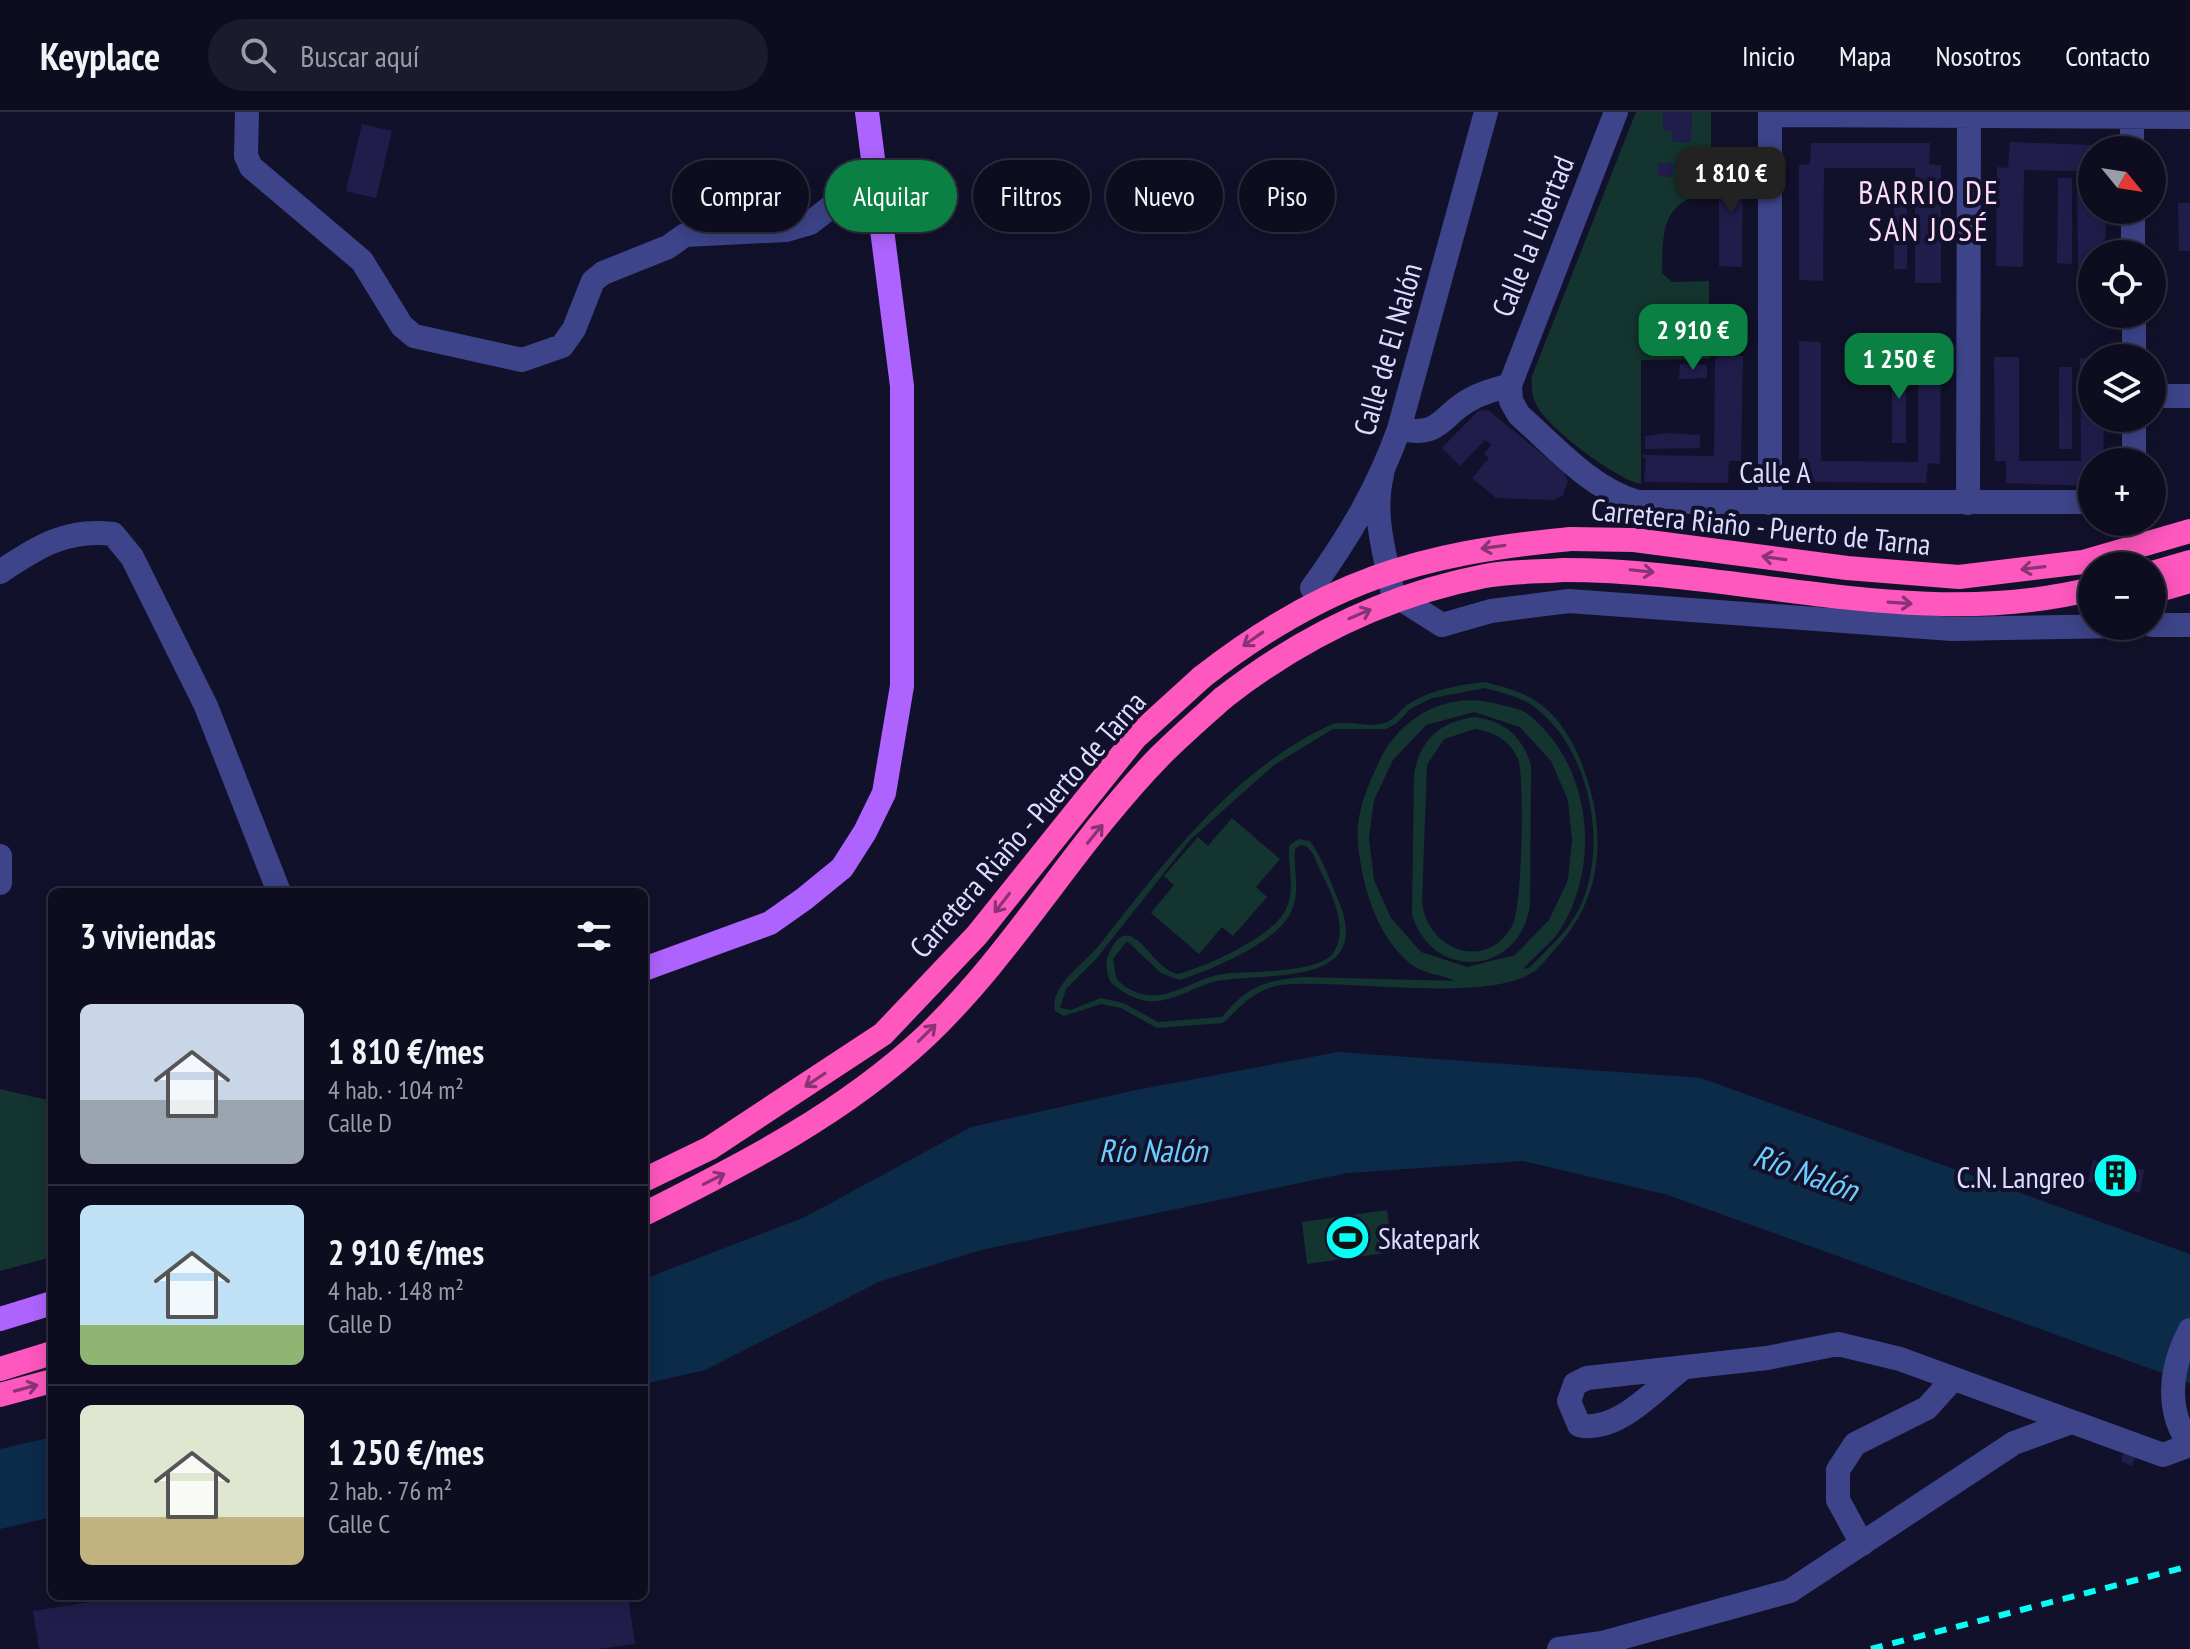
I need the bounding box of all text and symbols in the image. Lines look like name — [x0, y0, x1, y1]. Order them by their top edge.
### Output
search box — [208, 19, 768, 91]
text: Keyplace — [40, 31, 160, 80]
icon: search — [236, 33, 280, 77]
text: Buscar aquí — [300, 36, 419, 75]
text: Inicio — [1742, 37, 1795, 74]
text: Mapa — [1839, 37, 1891, 74]
text: Nosotros — [1935, 37, 2021, 74]
text: Contacto — [2065, 37, 2150, 74]
north arrow — [2078, 136, 2166, 224]
map controls — [2078, 136, 2166, 640]
pin: 1 810 € — [1657, 147, 1805, 215]
street label: Calle la Libertad — [1482, 150, 1582, 322]
text: 1 810 € — [1695, 156, 1767, 189]
chip: Comprar — [672, 160, 809, 232]
chip: Alquilar — [825, 160, 957, 232]
chip: Filtros — [973, 160, 1090, 232]
chip: Nuevo — [1106, 160, 1223, 232]
chip: Piso — [1239, 160, 1335, 232]
district label: BARRIO DE SAN JOSÉ — [1858, 171, 2000, 250]
button: locate — [2078, 240, 2166, 328]
street label: Calle de El Nalón — [1344, 258, 1430, 440]
pin: 2 910 € — [1619, 304, 1767, 372]
text: 2 910 € — [1657, 313, 1729, 346]
pin: 1 250 € — [1825, 333, 1973, 401]
text: 1 250 € — [1863, 342, 1935, 375]
button: layers — [2078, 344, 2166, 432]
button: + — [2078, 448, 2166, 536]
street label: Calle A — [1739, 452, 1812, 491]
street label: Carretera Riaño - Puerto de Tarna — [1589, 489, 1933, 563]
one-way arrow — [1481, 540, 1506, 555]
one-way arrow — [1762, 550, 1787, 565]
button: − — [2078, 552, 2166, 640]
one-way arrow — [2021, 561, 2046, 576]
one-way arrow — [1628, 564, 1655, 579]
one-way arrow — [1886, 596, 1913, 611]
one-way arrow — [1347, 605, 1372, 620]
one-way arrow — [1242, 631, 1264, 647]
street label: Carretera Riaño - Puerto de Tarna — [900, 683, 1154, 965]
one-way arrow — [1086, 824, 1104, 845]
one-way arrow — [994, 892, 1011, 913]
text: 3 viviendas — [80, 914, 216, 958]
icon: filters — [572, 914, 616, 958]
one-way arrow — [917, 1024, 936, 1043]
text: 1 810 €/mes — [328, 1029, 484, 1073]
icon: home — [144, 1036, 240, 1132]
one-way arrow — [804, 1072, 826, 1088]
text: 4 hab. · 104 m² — [328, 1073, 464, 1106]
text: Calle D — [328, 1106, 392, 1139]
water label: Río Nalón — [1099, 1129, 1209, 1171]
water label: Río Nalón — [1748, 1134, 1866, 1211]
building icon: C.N. Langreo — [2092, 1152, 2140, 1200]
place label: C.N. Langreo — [1957, 1157, 2085, 1196]
one-way arrow — [701, 1171, 725, 1186]
sports icon: Skatepark — [1323, 1213, 1371, 1261]
place label: Skatepark — [1378, 1218, 1480, 1257]
text: 2 910 €/mes — [328, 1230, 484, 1274]
icon: home — [144, 1237, 240, 1333]
text: 4 hab. · 148 m² — [328, 1274, 464, 1307]
text: Calle D — [328, 1307, 392, 1340]
one-way arrow — [13, 1380, 38, 1395]
text: 1 250 €/mes — [328, 1430, 484, 1474]
icon: home — [144, 1437, 240, 1533]
text: 2 hab. · 76 m² — [328, 1474, 452, 1507]
text: Calle C — [328, 1507, 390, 1540]

